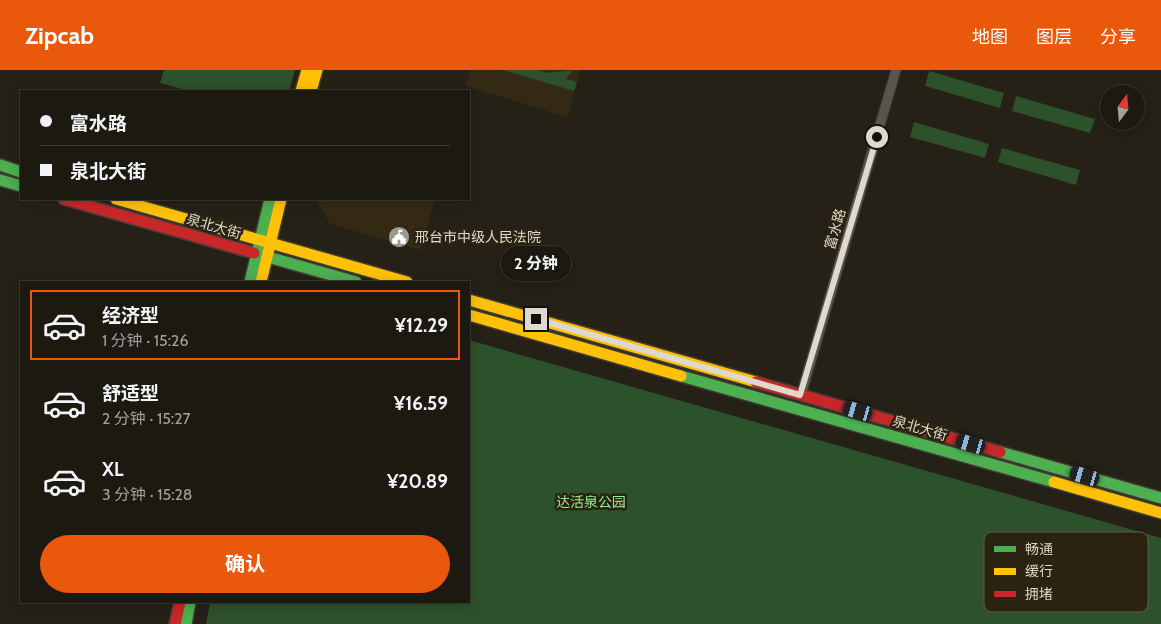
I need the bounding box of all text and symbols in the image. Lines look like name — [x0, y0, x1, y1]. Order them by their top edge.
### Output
text: Zipcab — [25, 21, 94, 50]
text: 地图 — [972, 26, 1008, 48]
text: 图层 — [1036, 26, 1072, 48]
text: 分享 — [1100, 26, 1136, 48]
north arrow — [1100, 85, 1145, 130]
map controls — [1100, 85, 1145, 130]
text: 富水路 — [70, 112, 127, 135]
route start — [866, 126, 888, 148]
text: 泉北大街 — [70, 160, 146, 183]
street label: 富水路 — [821, 206, 849, 252]
street label: 泉北大街 — [185, 210, 243, 242]
public building icon: 邢台市中级人民法院 — [387, 225, 411, 249]
place label: 邢台市中级人民法院 — [415, 228, 541, 246]
callout: 2 分钟 — [501, 246, 571, 282]
text: 2 分钟 — [514, 254, 558, 273]
icon: car — [42, 303, 87, 348]
text: 经济型 — [102, 304, 159, 327]
route end — [525, 308, 547, 330]
text: ¥12.29 — [395, 314, 448, 337]
text: 1 分钟 · 15:26 — [102, 331, 189, 350]
icon: car — [42, 381, 87, 426]
text: 舒适型 — [102, 382, 159, 405]
text: ¥16.59 — [394, 392, 448, 415]
car — [841, 400, 874, 422]
text: 2 分钟 · 15:27 — [102, 409, 191, 428]
street label: 泉北大街 — [891, 412, 949, 444]
car — [954, 433, 987, 455]
text: XL — [102, 458, 123, 481]
icon: car — [42, 459, 87, 504]
car — [1068, 465, 1101, 487]
text: ¥20.89 — [387, 470, 448, 493]
text: 3 分钟 · 15:28 — [102, 485, 193, 504]
park label: 达活泉公园 — [556, 493, 626, 511]
legend — [984, 532, 1148, 612]
button: 确认 — [40, 535, 450, 593]
text: 畅通 — [1025, 540, 1053, 558]
text: 缓行 — [1025, 562, 1053, 580]
text: 拥堵 — [1025, 585, 1053, 603]

